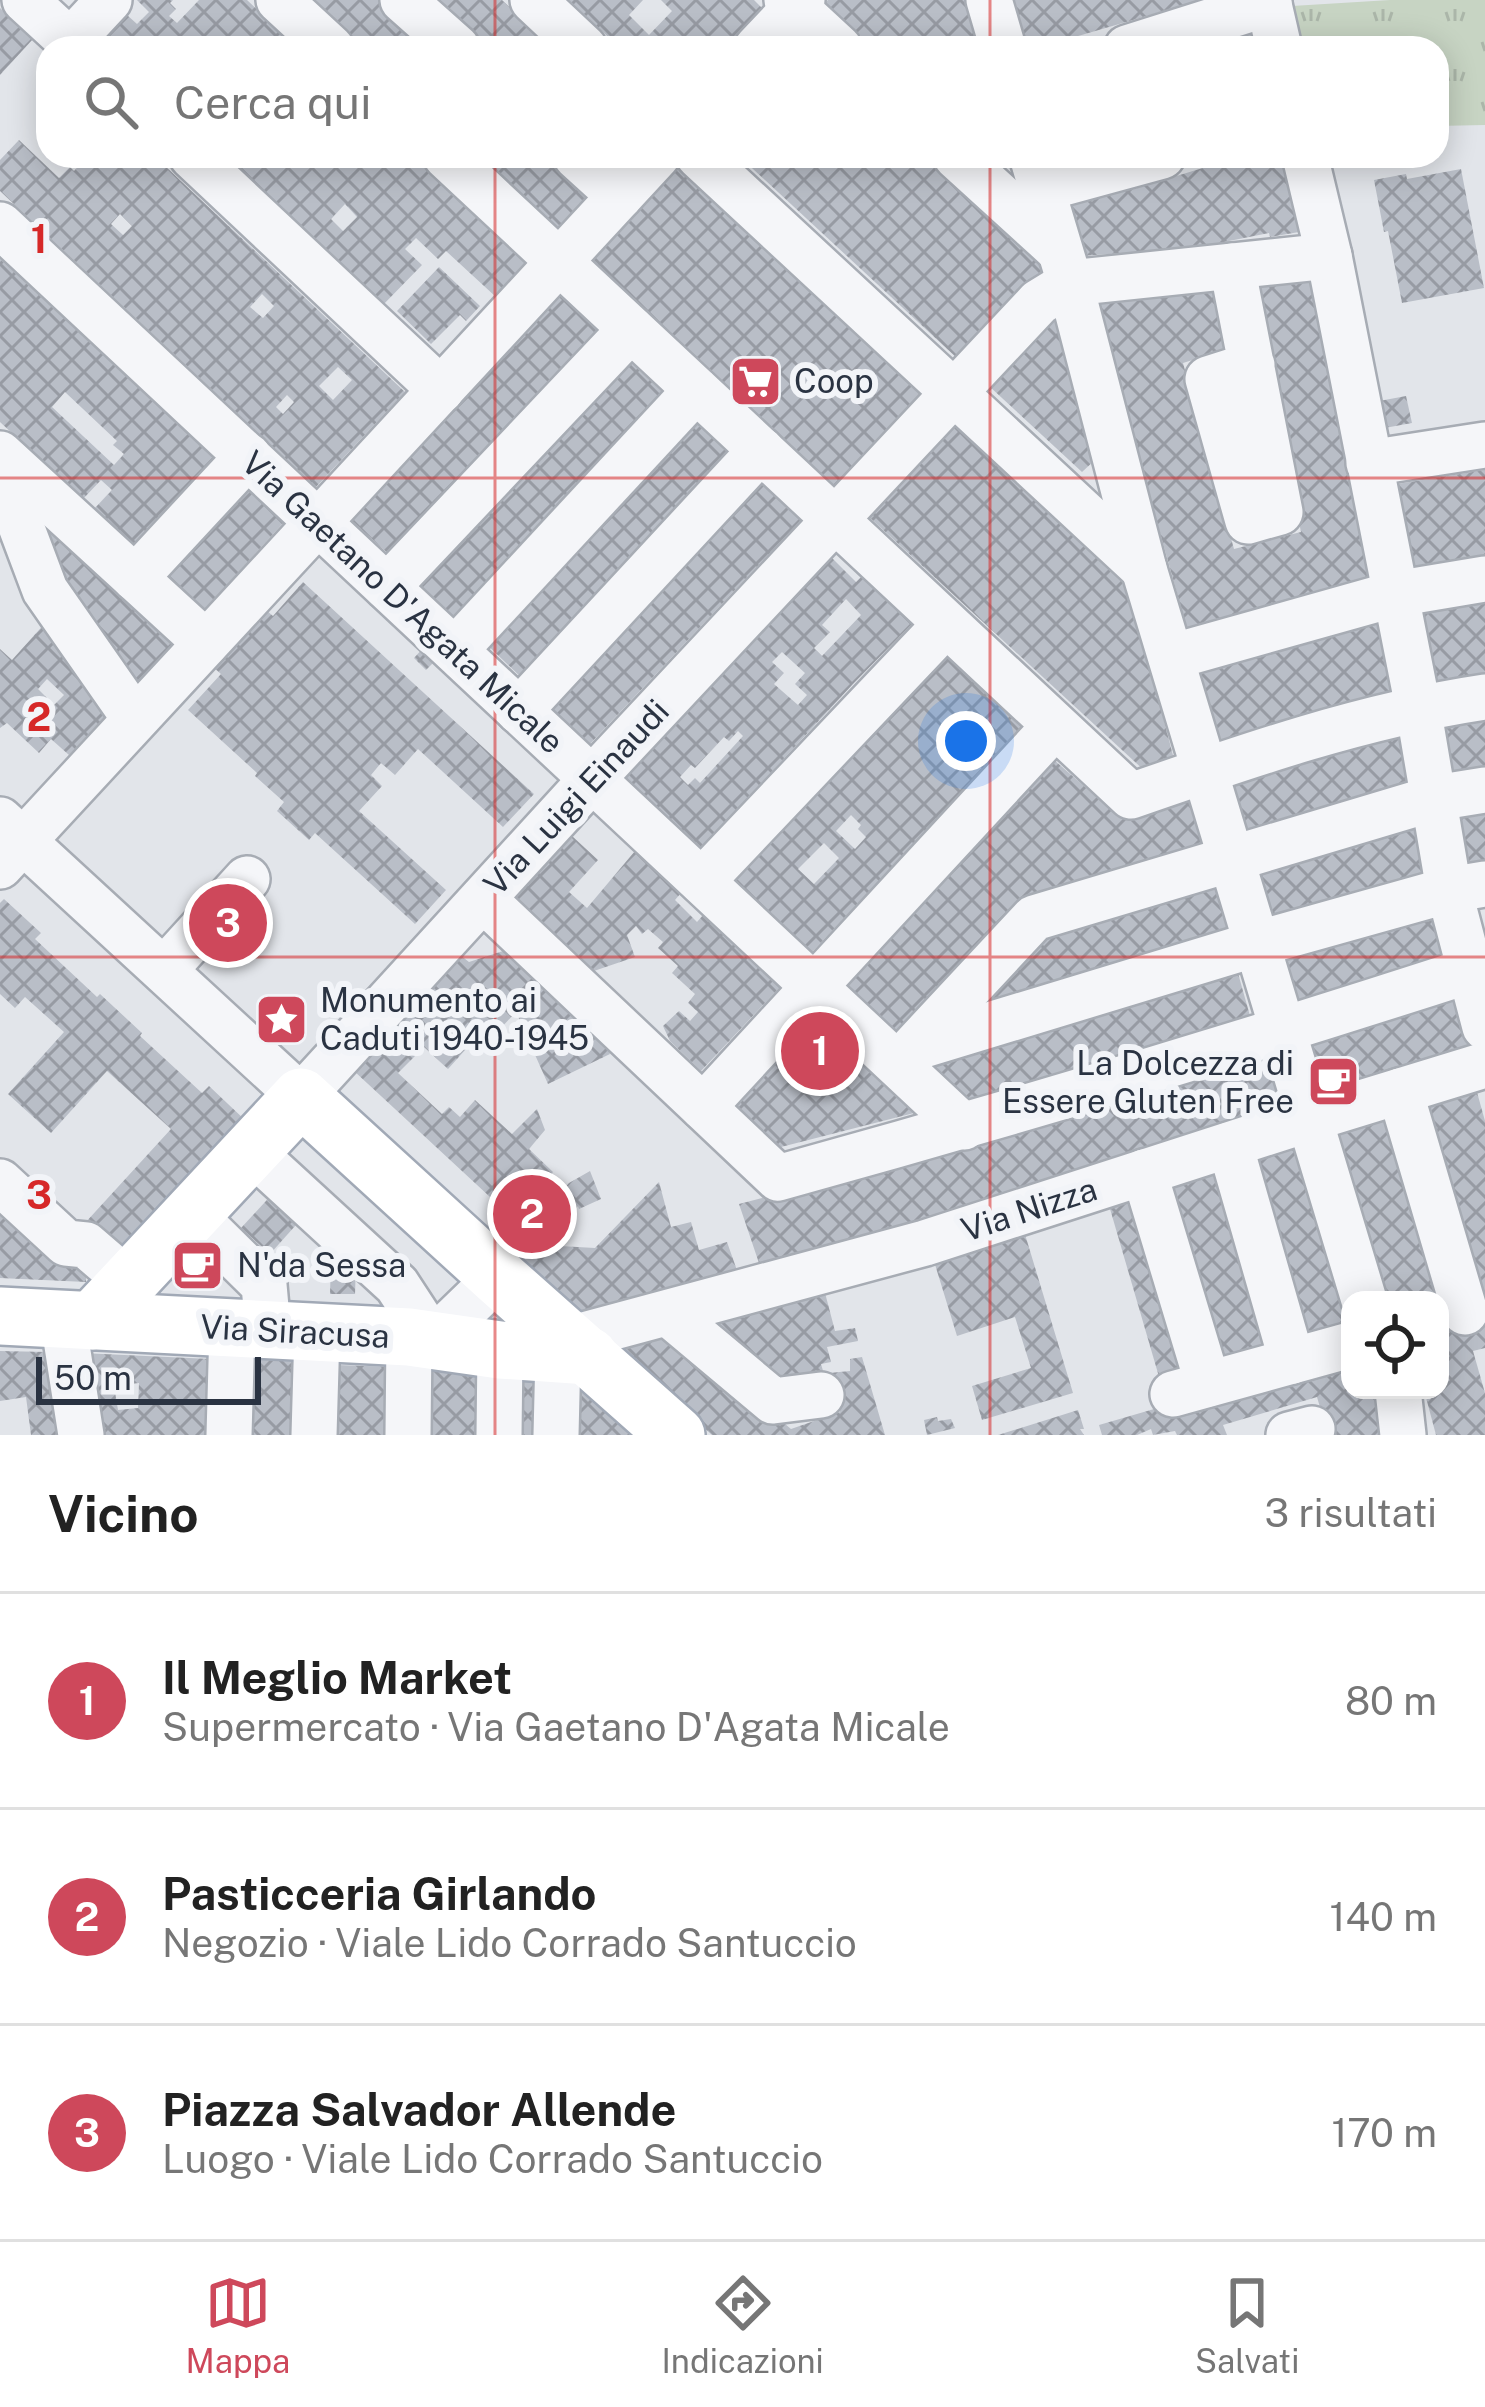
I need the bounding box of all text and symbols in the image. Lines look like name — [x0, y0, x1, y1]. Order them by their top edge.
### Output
search box — [36, 36, 1449, 168]
icon: search — [78, 69, 144, 135]
text: Cerca qui — [174, 76, 371, 129]
text: 1 — [31, 216, 47, 262]
supermarket icon: Coop — [727, 353, 783, 409]
place label: Coop — [794, 362, 874, 400]
street label: Via Gaetano D'Agata Micale — [235, 443, 571, 761]
street label: Via Luigi Einaudi — [476, 692, 676, 902]
text: 2 — [27, 694, 51, 740]
your location — [936, 711, 996, 771]
pin: 3 — [189, 878, 267, 968]
place label: Monumento ai Caduti 1940-1945 — [320, 981, 589, 1057]
place icon: Monumento ai Caduti 1940-1945 — [253, 991, 309, 1047]
pin: 1 — [781, 1006, 859, 1096]
place label: La Dolcezza di Essere Gluten Free — [1002, 1044, 1294, 1120]
cafe icon: La Dolcezza di Essere Gluten Free — [1305, 1054, 1361, 1110]
pin: 2 — [493, 1169, 571, 1259]
street label: Via Nizza — [956, 1169, 1102, 1249]
text: 3 — [26, 1172, 52, 1218]
cafe icon: N'da Sessa — [170, 1237, 226, 1293]
place label: N'da Sessa — [237, 1246, 406, 1284]
map controls — [1341, 1291, 1449, 1399]
button: locate — [1341, 1291, 1449, 1399]
street label: Via Siracusa — [199, 1307, 391, 1355]
scale bar — [36, 1351, 261, 1404]
text: 50 m — [54, 1359, 132, 1397]
text: Vicino — [48, 1484, 199, 1543]
text: 3 risultati — [1265, 1490, 1437, 1536]
text: Il Meglio Market — [162, 1651, 512, 1704]
text: 1 — [79, 1678, 95, 1724]
text: 80 m — [1345, 1678, 1437, 1724]
text: Supermercato · Via Gaetano D'Agata Micale — [162, 1704, 950, 1750]
text: Pasticceria Girlando — [162, 1867, 596, 1920]
text: 2 — [75, 1894, 99, 1940]
text: 140 m — [1330, 1894, 1437, 1940]
text: Negozio · Viale Lido Corrado Santuccio — [162, 1920, 857, 1966]
text: Piazza Salvador Allende — [162, 2083, 676, 2136]
text: 3 — [74, 2110, 100, 2156]
text: 170 m — [1331, 2110, 1437, 2156]
text: Luogo · Viale Lido Corrado Santuccio — [162, 2136, 823, 2182]
tab: Mappa — [186, 2270, 290, 2380]
tab: Indicazioni — [662, 2270, 824, 2380]
tab: Salvati — [1195, 2270, 1299, 2380]

